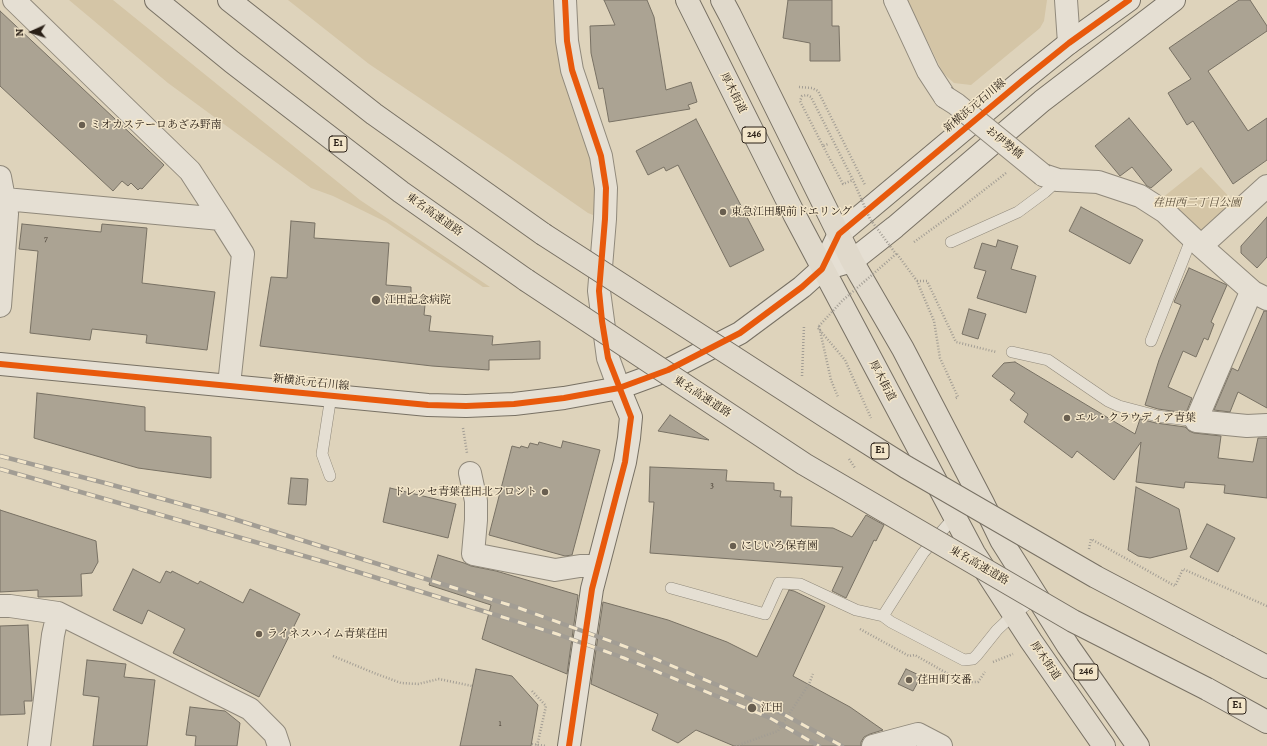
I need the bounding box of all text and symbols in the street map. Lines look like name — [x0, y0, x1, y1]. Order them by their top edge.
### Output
north arrow — [12, 12, 52, 52]
text: N — [12, 28, 27, 37]
street label: 厚木街道 — [717, 70, 749, 116]
street label: 新横浜元石川線 — [941, 76, 1009, 136]
place label: ミオカステーロあざみ野南 — [90, 118, 222, 132]
marker: ミオカステーロあざみ野南 — [77, 120, 87, 130]
street label: お伊勢橋 — [983, 124, 1025, 162]
road number: 246 — [742, 127, 766, 143]
road number: E1 — [329, 136, 347, 152]
street label: 東名高速道路 — [403, 191, 465, 239]
park label: 荏田西二丁目公園 — [1153, 196, 1241, 210]
place label: 東急江田駅前ドエリング — [731, 205, 852, 219]
marker: 東急江田駅前ドエリング — [718, 207, 728, 217]
house number: 7 — [44, 234, 48, 244]
place label: 江田記念病院 — [385, 293, 451, 307]
marker: 江田記念病院 — [370, 294, 382, 306]
street label: 厚木街道 — [866, 358, 898, 404]
street label: 新横浜元石川線 — [272, 372, 350, 394]
street label: 東名高速道路 — [671, 373, 733, 421]
place label: エル・クラウディア青葉 — [1075, 411, 1196, 425]
marker: エル・クラウディア青葉 — [1062, 413, 1072, 423]
road number: E1 — [871, 443, 889, 459]
house number: 3 — [710, 481, 714, 491]
place label: ドレッセ青葉荏田北フロント — [394, 485, 537, 499]
marker: ドレッセ青葉荏田北フロント — [540, 487, 550, 497]
place label: にじいろ保育園 — [741, 539, 818, 553]
marker: にじいろ保育園 — [728, 541, 738, 551]
street label: 東名高速道路 — [947, 544, 1011, 588]
place label: ライネスハイム青葉荏田 — [267, 627, 388, 641]
marker: ライネスハイム青葉荏田 — [254, 629, 264, 639]
street label: 厚木街道 — [1027, 639, 1063, 683]
road number: 246 — [1074, 664, 1098, 680]
place label: 荏田町交番 — [917, 673, 972, 687]
marker: 荏田町交番 — [904, 675, 914, 685]
road number: E1 — [1228, 698, 1246, 714]
place label: 江田 — [761, 701, 783, 715]
marker: 江田 — [746, 702, 758, 714]
house number: 1 — [498, 719, 502, 729]

